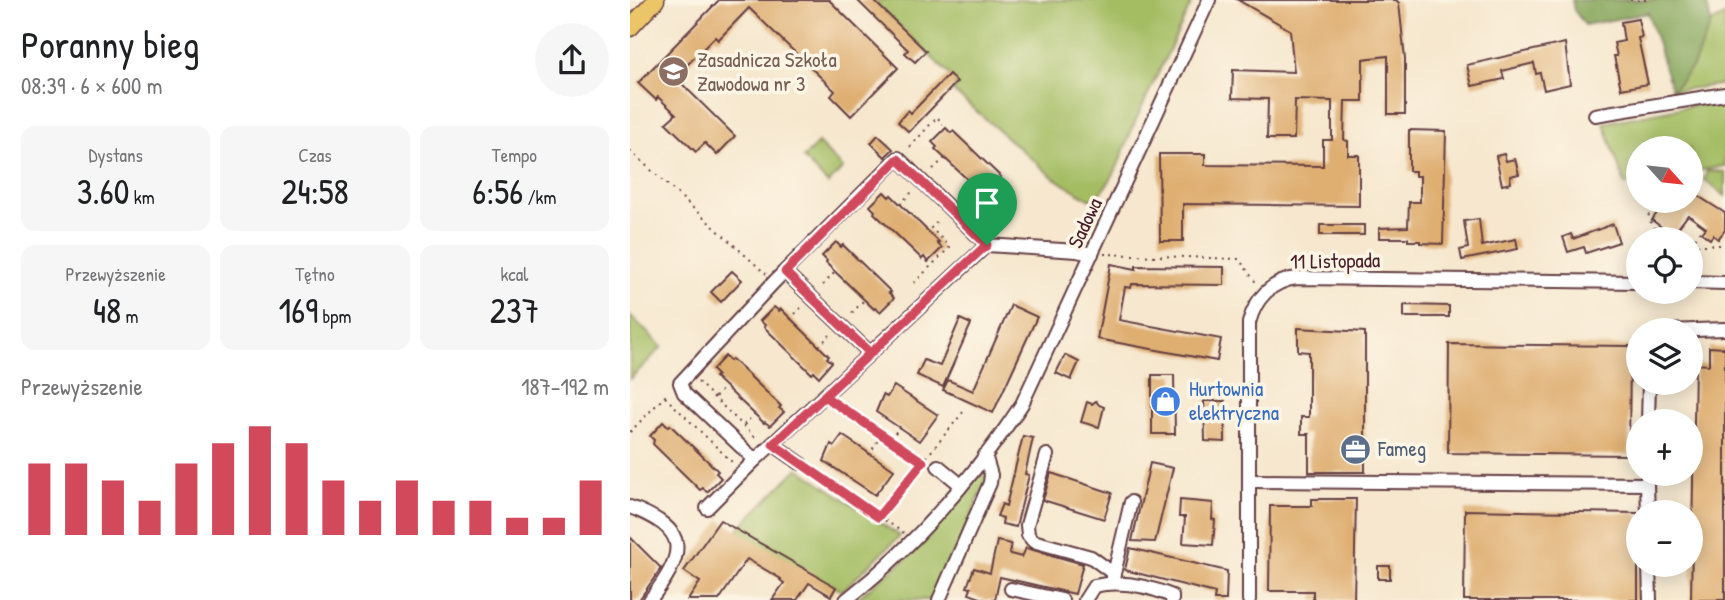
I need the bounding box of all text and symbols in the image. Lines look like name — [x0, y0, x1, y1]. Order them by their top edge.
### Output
text: Poranny bieg — [21, 18, 200, 70]
button: share — [535, 23, 609, 97]
place label: Zasadnicza Szkoła Zawodowa nr 3 — [697, 45, 837, 98]
school or university icon: Zasadnicza Szkoła Zawodowa nr 3 — [657, 55, 691, 89]
text: 08:39 · 6 × 600 m — [21, 70, 162, 101]
north arrow — [1626, 136, 1703, 214]
map controls — [1626, 136, 1703, 577]
text: Dystans — [89, 142, 143, 168]
text: Czas — [298, 142, 332, 168]
text: Tempo — [492, 142, 537, 168]
text: 3.60 — [77, 168, 129, 215]
text: 24:58 — [281, 168, 349, 215]
text: 6:56 — [472, 168, 523, 215]
pin — [957, 173, 1017, 245]
text: km — [129, 184, 155, 210]
text: /km — [523, 184, 556, 210]
icon: arrive — [968, 184, 1006, 222]
street label: Sadowa — [1060, 193, 1109, 253]
button: locate — [1626, 227, 1703, 304]
street label: 11 Listopada — [1290, 245, 1380, 276]
text: Przewyższenie — [65, 261, 166, 287]
text: Tętno — [295, 261, 335, 287]
text: kcal — [500, 261, 528, 287]
text: 48 — [93, 287, 121, 334]
text: 169 — [279, 287, 318, 334]
text: 237 — [490, 287, 539, 334]
text: m — [121, 303, 138, 329]
text: bpm — [318, 303, 351, 329]
button: layers — [1626, 318, 1703, 395]
text: Przewyższenie — [21, 371, 143, 402]
text: 187–192 m — [521, 371, 609, 402]
place label: Hurtownia elektryczna — [1189, 374, 1279, 427]
shop icon: Hurtownia elektryczna — [1149, 384, 1183, 418]
button: + — [1626, 409, 1703, 486]
office icon: Fameg — [1338, 432, 1372, 466]
place label: Fameg — [1377, 434, 1426, 463]
button: − — [1626, 500, 1703, 577]

